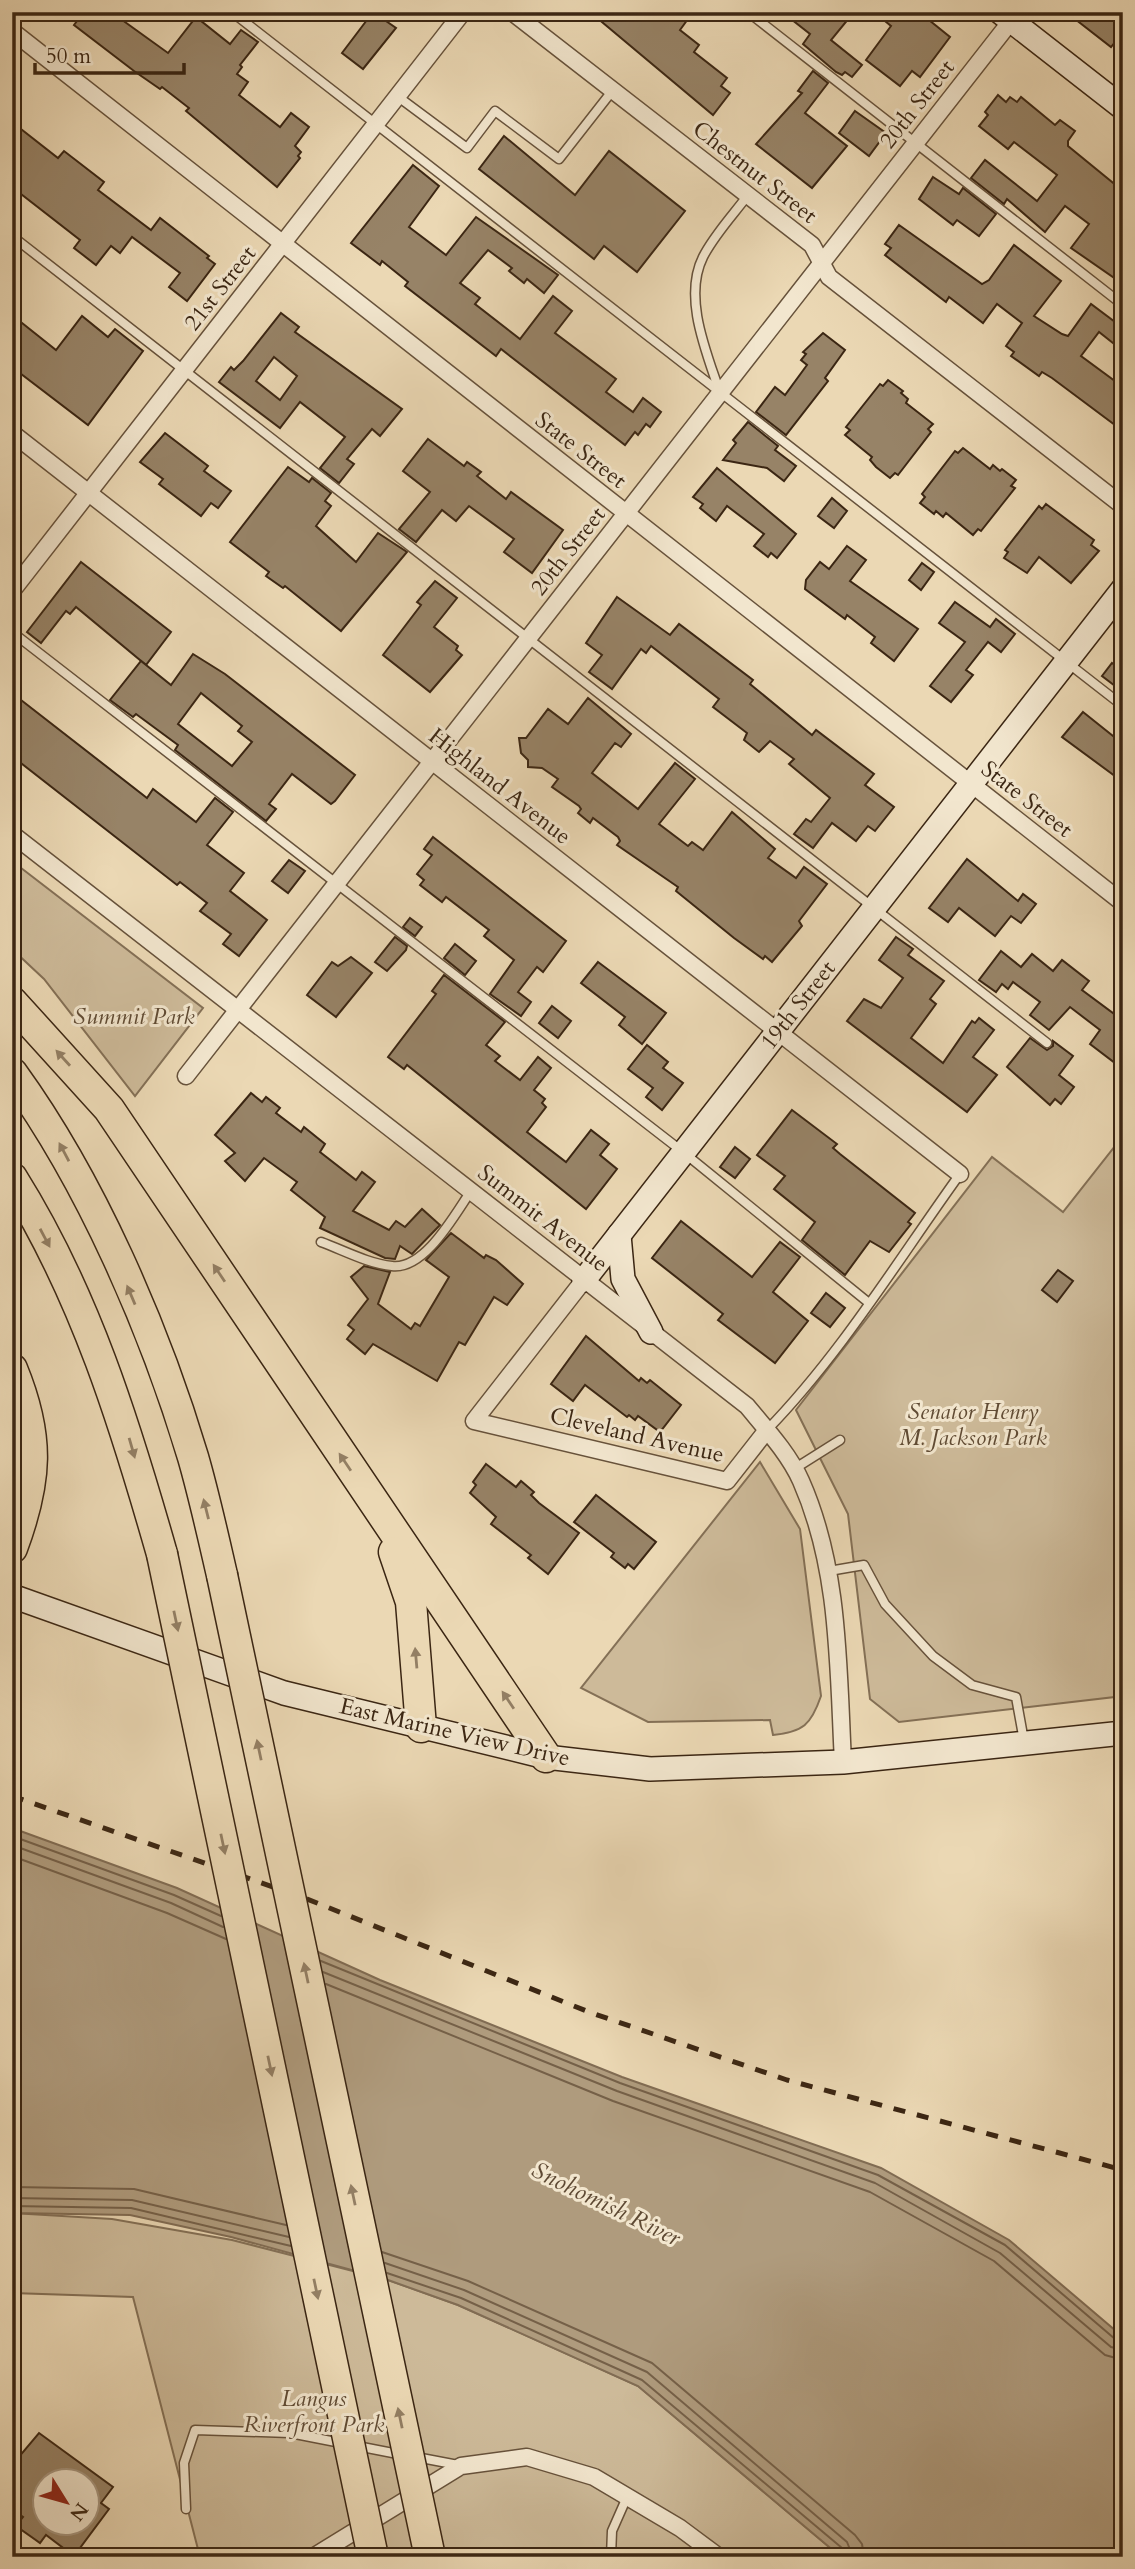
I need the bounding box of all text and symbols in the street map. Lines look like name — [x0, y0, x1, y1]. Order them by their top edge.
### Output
scale bar — [35, 32, 184, 76]
text: 50 m — [46, 42, 91, 71]
street label: 20th Street — [872, 53, 962, 155]
street label: Chestnut Street — [686, 114, 824, 230]
street label: 21st Street — [177, 239, 263, 337]
street label: State Street — [529, 405, 633, 495]
street label: 20th Street — [523, 500, 613, 602]
street label: Highland Avenue — [422, 721, 578, 851]
street label: State Street — [975, 754, 1079, 844]
street label: 19th Street — [753, 954, 843, 1056]
park label: Summit Park — [73, 1001, 195, 1032]
one-way arrow — [56, 1050, 72, 1067]
one-way arrow — [58, 1142, 70, 1162]
street label: Summit Avenue — [471, 1157, 615, 1279]
one-way arrow — [40, 1228, 51, 1248]
one-way arrow — [213, 1263, 226, 1282]
one-way arrow — [126, 1284, 137, 1305]
park label: Senator Henry M. Jackson Park — [899, 1396, 1047, 1453]
street label: Cleveland Avenue — [547, 1400, 727, 1470]
one-way arrow — [127, 1437, 138, 1459]
one-way arrow — [338, 1453, 352, 1471]
one-way arrow — [200, 1498, 211, 1520]
one-way arrow — [171, 1610, 182, 1632]
one-way arrow — [410, 1647, 421, 1669]
street label: East Marine View Drive — [337, 1690, 573, 1774]
one-way arrow — [501, 1690, 514, 1710]
one-way arrow — [254, 1739, 265, 1761]
one-way arrow — [218, 1833, 229, 1855]
one-way arrow — [301, 1962, 312, 1984]
one-way arrow — [264, 2055, 275, 2077]
water label: Snohomish River — [526, 2154, 687, 2255]
one-way arrow — [348, 2184, 359, 2206]
one-way arrow — [311, 2278, 322, 2300]
park label: Langus Riverfront Park — [244, 2383, 385, 2440]
one-way arrow — [395, 2407, 406, 2429]
north arrow — [32, 2468, 102, 2538]
text: N — [63, 2497, 94, 2526]

